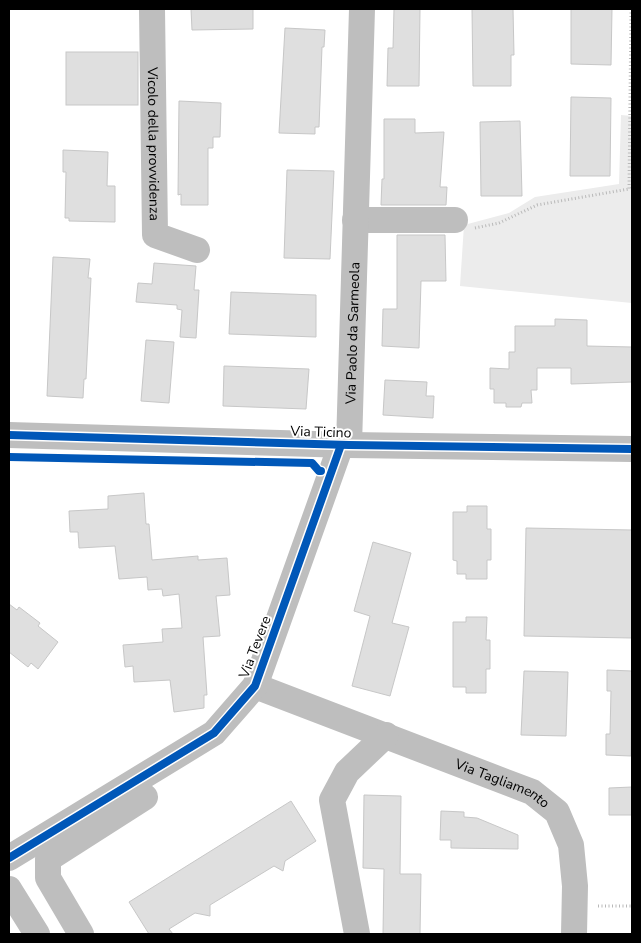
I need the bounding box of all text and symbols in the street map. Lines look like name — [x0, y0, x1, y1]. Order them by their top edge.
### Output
street label: Vicolo della provvidenza — [143, 66, 164, 221]
street label: Via Paolo da Sarmeola — [341, 262, 364, 405]
street label: Via Ticino — [289, 421, 352, 443]
street label: Via Tevere — [234, 613, 276, 682]
street label: Via Tagliamento — [452, 754, 554, 812]

